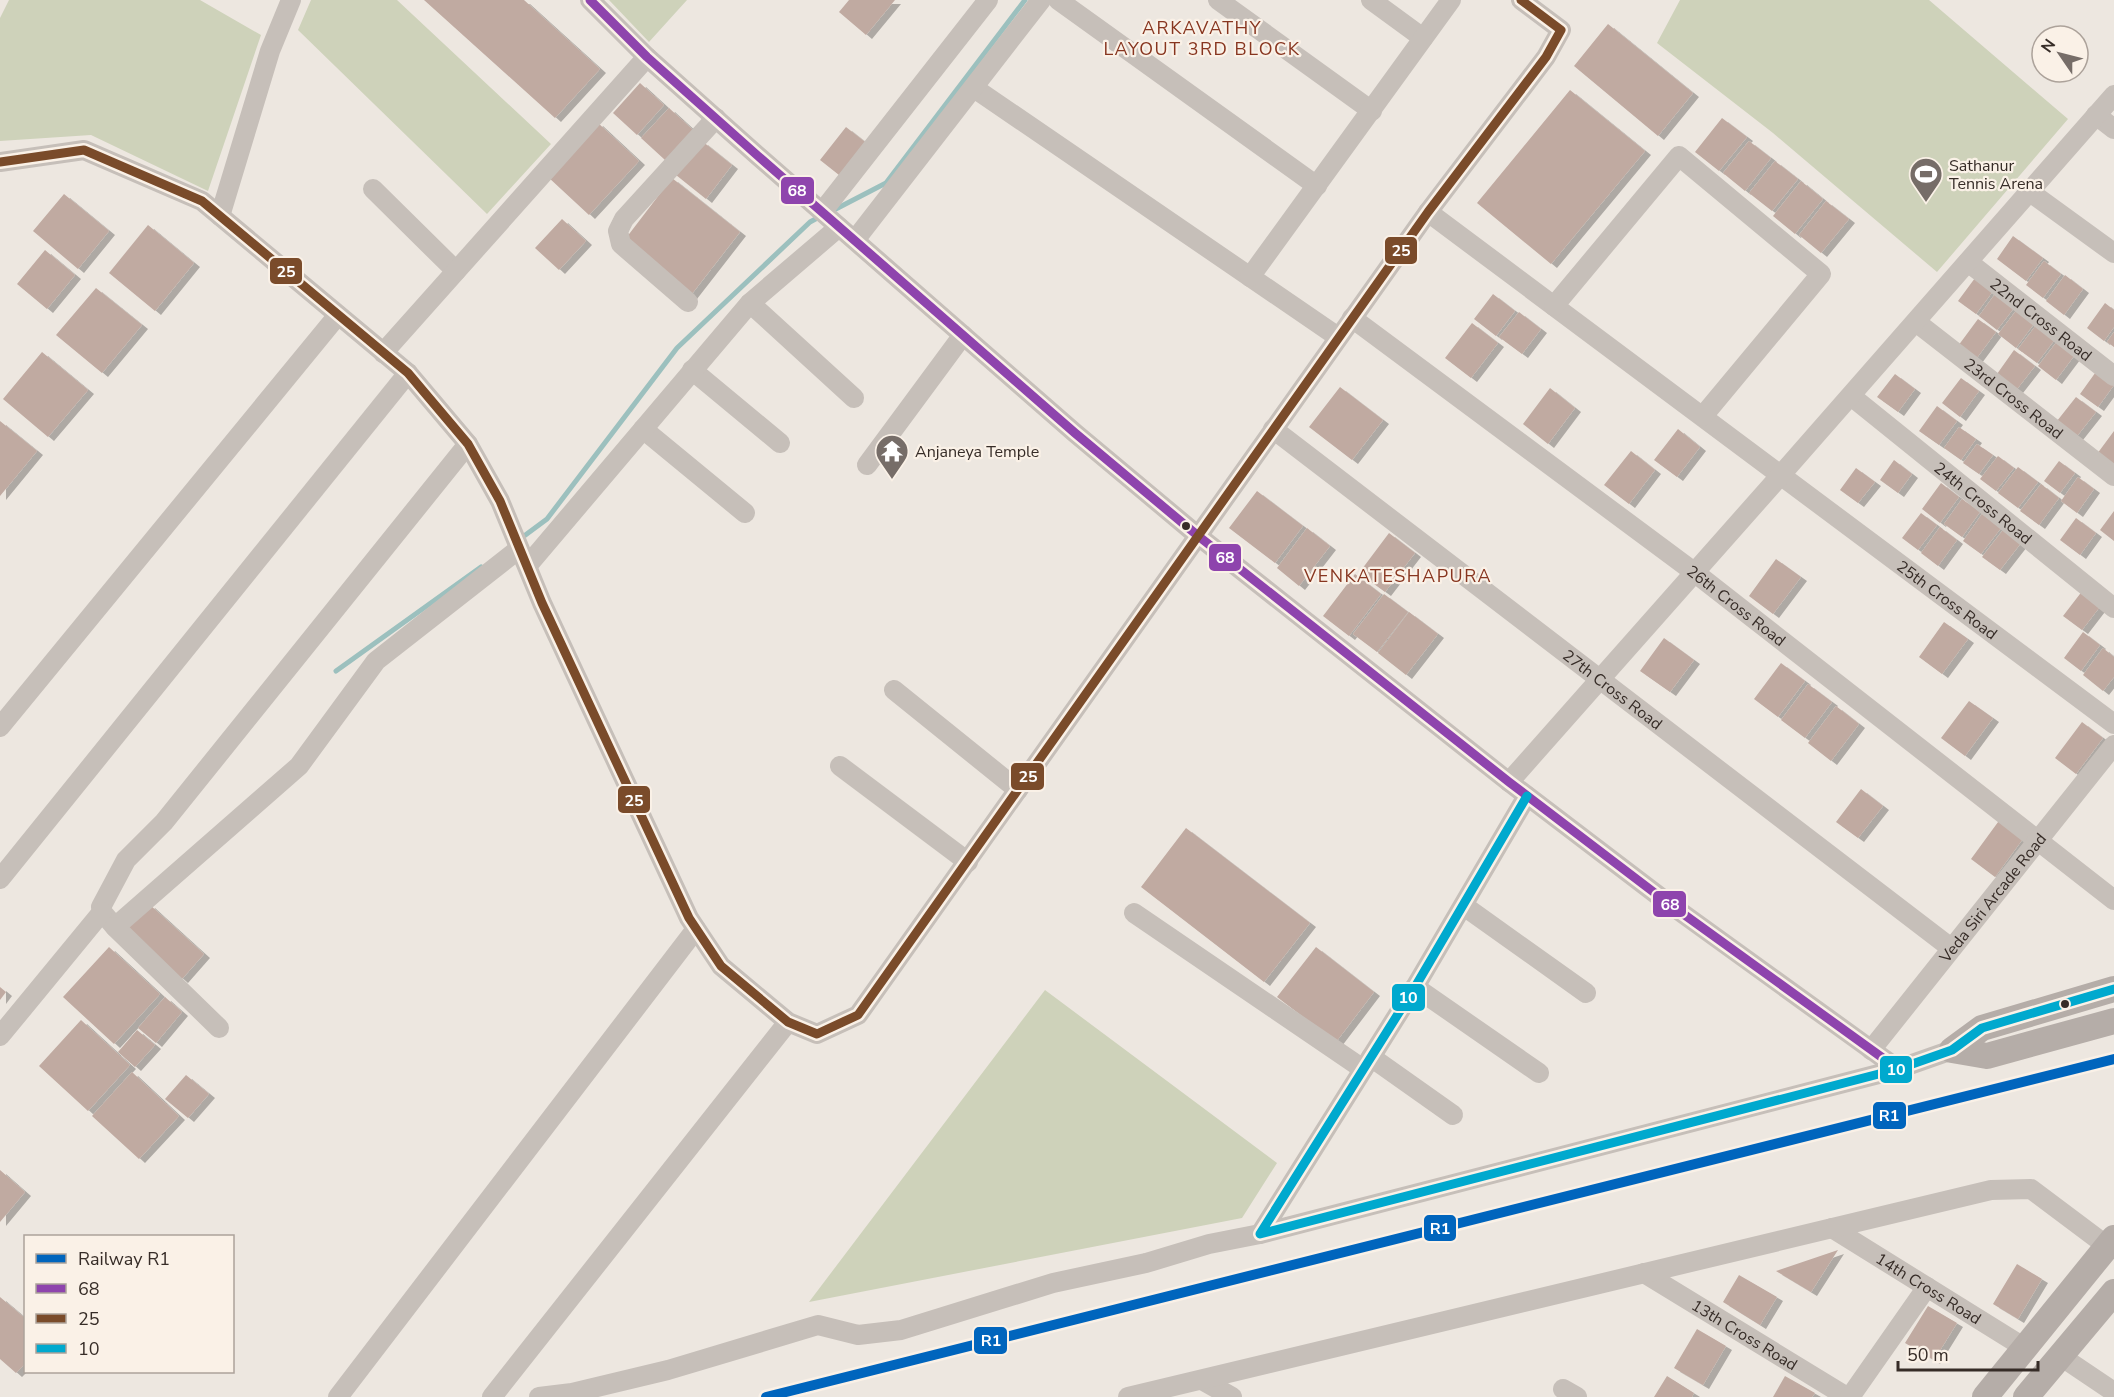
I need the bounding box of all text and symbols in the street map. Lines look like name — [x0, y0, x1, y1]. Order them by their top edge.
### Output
district label: ARKAVATHY LAYOUT 3RD BLOCK — [1104, 16, 1300, 61]
north arrow — [2030, 24, 2090, 84]
text: N — [2036, 35, 2061, 57]
place label: Sathanur Tennis Arena — [1949, 155, 2043, 195]
sports icon: Sathanur Tennis Arena — [1908, 156, 1944, 203]
line badge: 68 — [780, 176, 815, 205]
text: 68 — [787, 180, 807, 202]
line badge: 25 — [1384, 236, 1418, 265]
text: 25 — [1391, 240, 1411, 262]
line badge: 25 — [269, 257, 303, 285]
text: 25 — [276, 261, 296, 283]
street label: 22nd Cross Road — [1985, 273, 2096, 367]
street label: 23rd Cross Road — [1959, 353, 2068, 445]
temple icon: Anjaneya Temple — [874, 433, 910, 480]
place label: Anjaneya Temple — [915, 441, 1039, 463]
street label: 24th Cross Road — [1929, 457, 2036, 550]
unlabelled marker — [1180, 520, 1192, 532]
line badge: 68 — [1208, 543, 1242, 572]
text: 68 — [1215, 547, 1235, 569]
street label: 25th Cross Road — [1892, 556, 2001, 645]
street label: 26th Cross Road — [1682, 560, 1790, 652]
district label: VENKATESHAPURA — [1303, 564, 1492, 588]
street label: 27th Cross Road — [1558, 645, 1667, 735]
line badge: 25 — [1010, 762, 1045, 791]
text: 25 — [1018, 766, 1038, 788]
line badge: 25 — [617, 785, 651, 814]
text: 25 — [624, 790, 644, 812]
street label: Veda Siri Arcade Road — [1934, 829, 2052, 968]
line badge: 68 — [1652, 890, 1687, 918]
text: 68 — [1660, 894, 1680, 916]
line badge: 10 — [1391, 983, 1426, 1012]
text: 10 — [1398, 987, 1418, 1009]
unlabelled marker — [2059, 998, 2071, 1010]
line badge: 10 — [1879, 1055, 1913, 1084]
text: 10 — [1886, 1059, 1906, 1081]
line badge: R1 — [1872, 1101, 1907, 1130]
text: R1 — [1879, 1105, 1899, 1127]
line badge: R1 — [1423, 1214, 1457, 1242]
text: R1 — [1430, 1218, 1450, 1240]
legend — [24, 1235, 234, 1373]
text: Railway R1 — [78, 1247, 170, 1271]
street label: 14th Cross Road — [1871, 1248, 1985, 1330]
text: 68 — [78, 1277, 100, 1301]
street label: 13th Cross Road — [1687, 1295, 1801, 1376]
text: 25 — [78, 1307, 100, 1331]
line badge: R1 — [973, 1326, 1008, 1355]
text: R1 — [981, 1330, 1001, 1352]
scale bar — [1898, 1334, 2038, 1372]
text: 10 — [78, 1337, 100, 1361]
text: 50 m — [1907, 1343, 1949, 1367]

